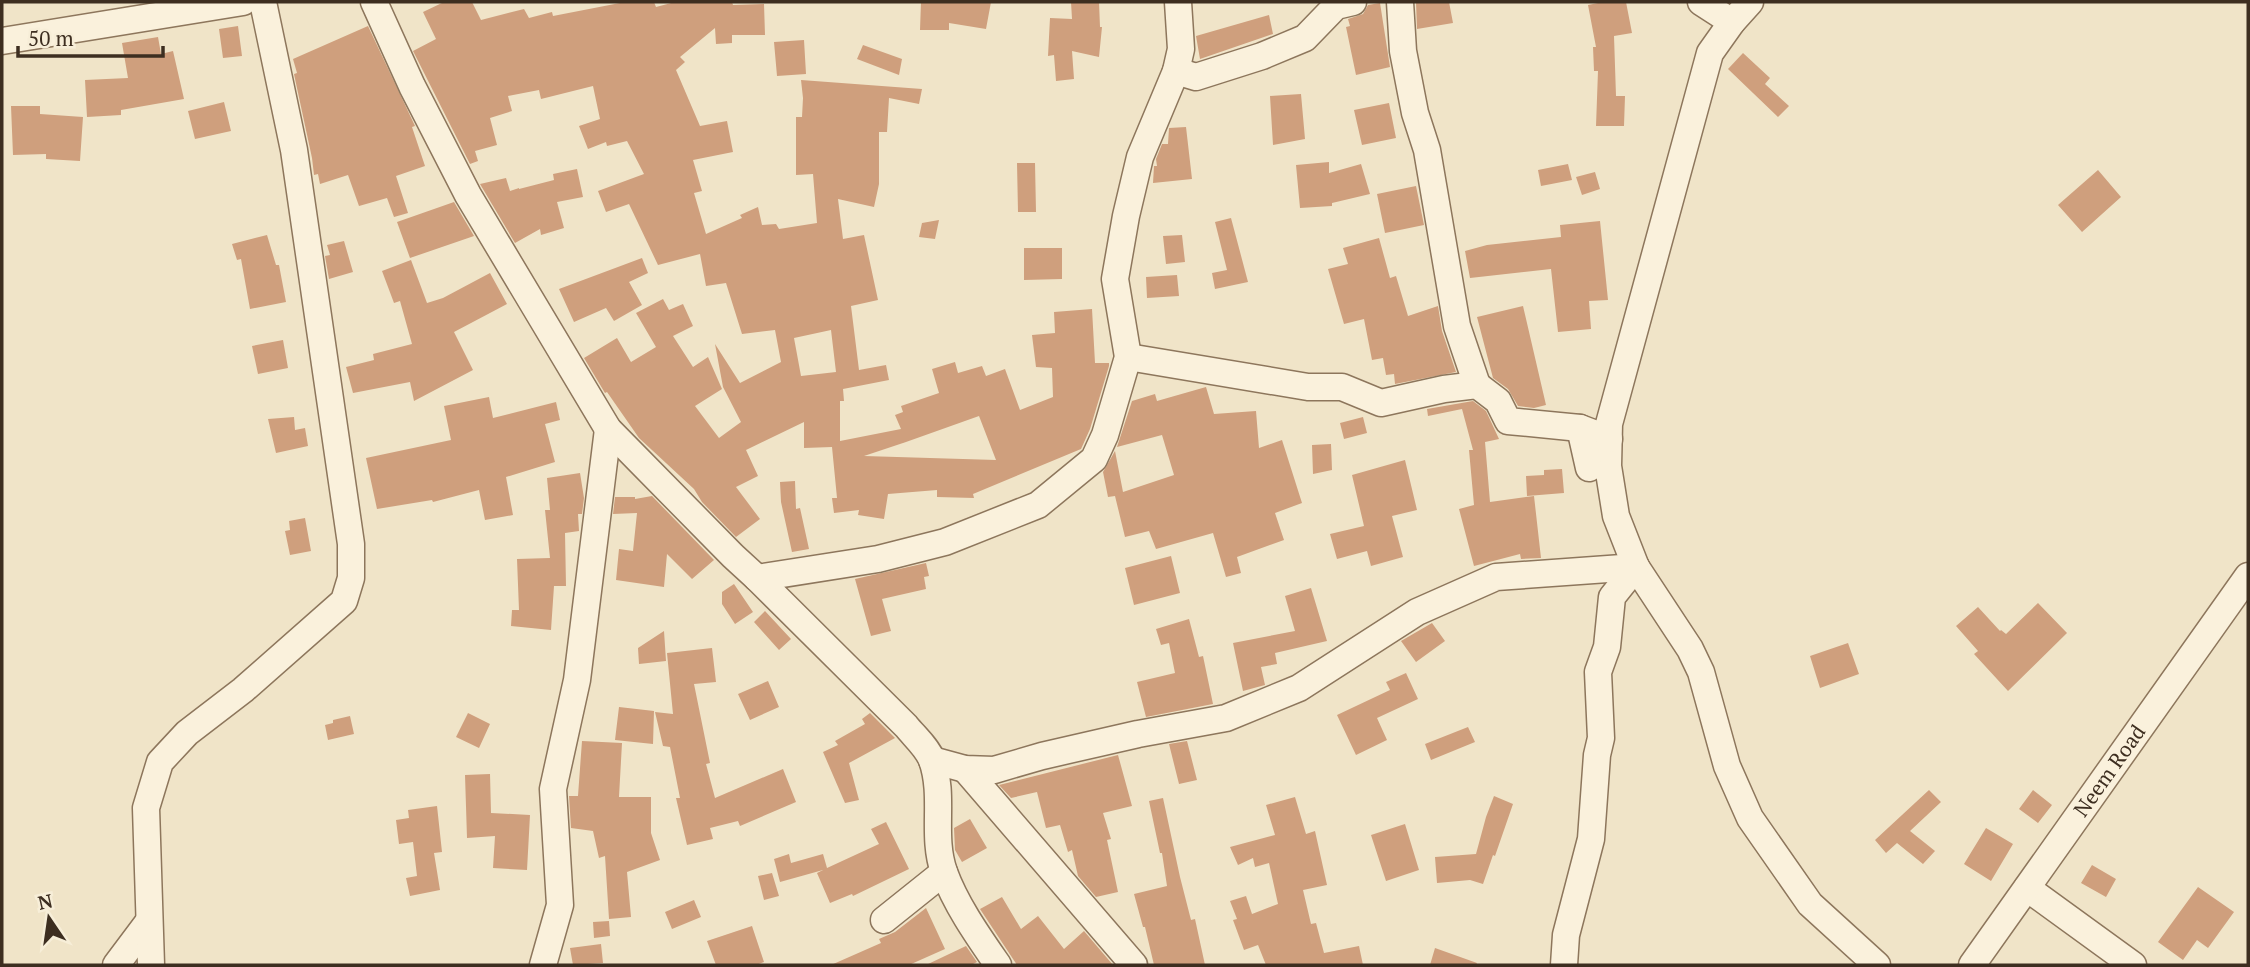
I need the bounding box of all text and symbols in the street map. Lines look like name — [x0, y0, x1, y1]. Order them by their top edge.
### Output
scale bar — [18, 14, 163, 58]
text: 50 m — [28, 24, 74, 52]
street label: Neem Road — [2067, 718, 2151, 822]
north arrow — [14, 883, 84, 953]
text: N — [35, 887, 55, 915]

